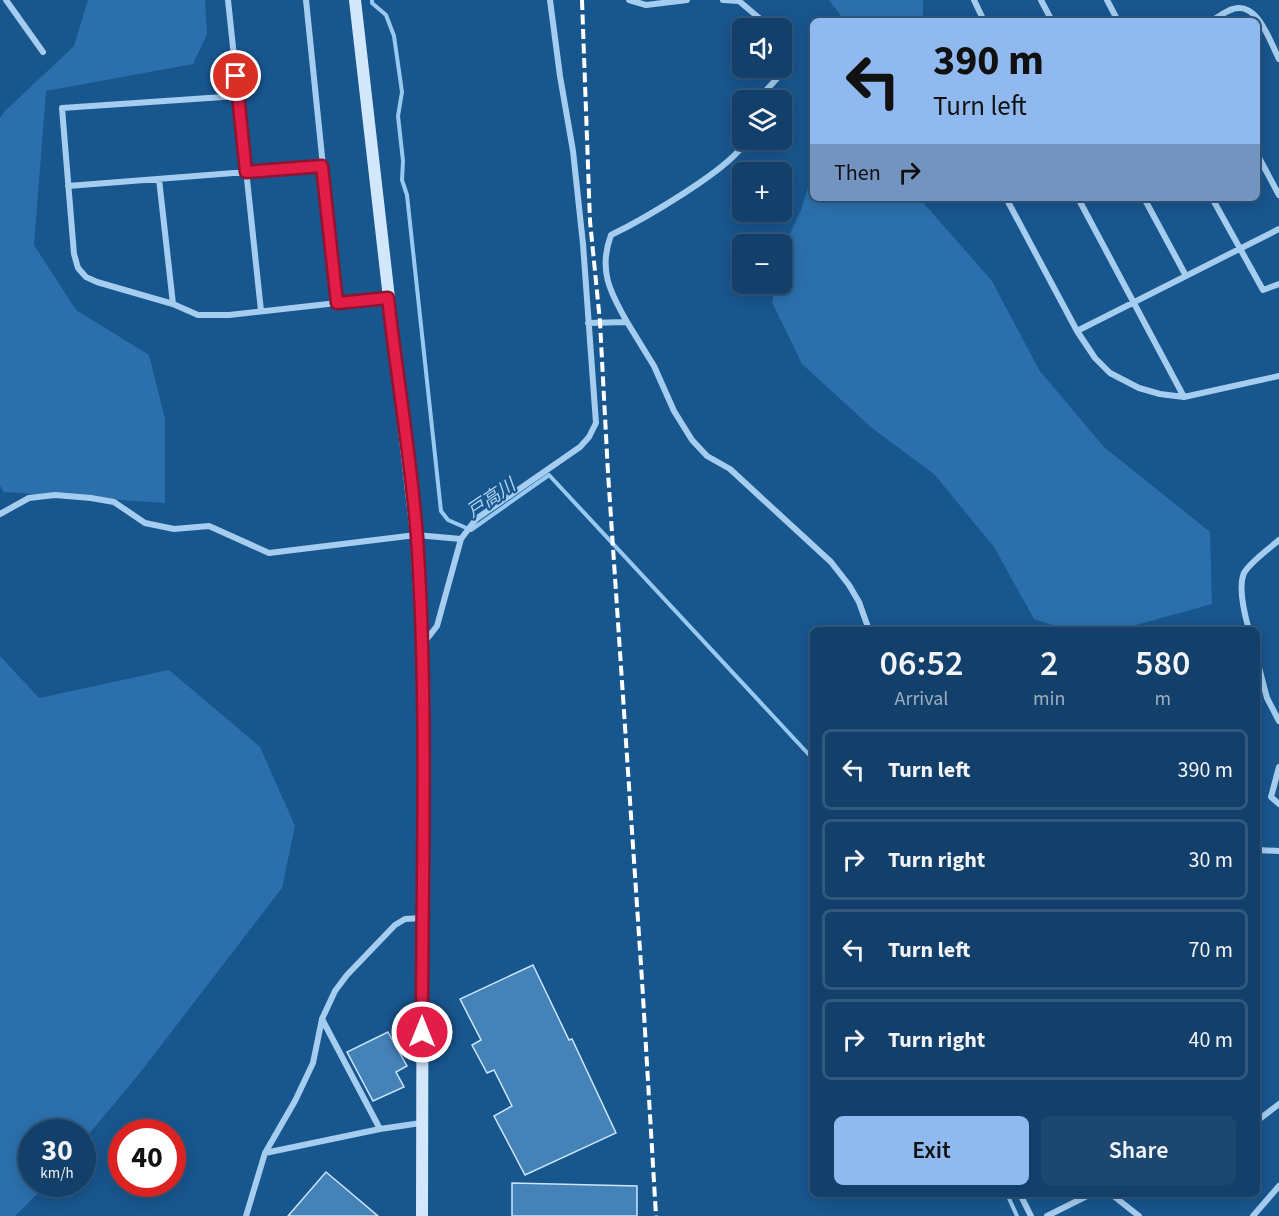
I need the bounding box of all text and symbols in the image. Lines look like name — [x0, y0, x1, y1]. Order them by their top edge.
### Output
map controls — [732, 18, 792, 294]
button: sound — [732, 18, 792, 78]
text: 390 m — [933, 31, 1044, 91]
icon: left — [834, 42, 912, 120]
pin — [210, 50, 261, 101]
icon: arrive — [219, 59, 252, 92]
text: Turn left — [933, 87, 1027, 126]
button: layers — [732, 90, 792, 150]
icon: right — [893, 156, 926, 189]
text: Then — [834, 157, 881, 189]
button: + — [732, 162, 792, 222]
button: − — [732, 234, 792, 294]
water label: 戸高川 — [462, 472, 522, 524]
text: 06:52 — [880, 638, 963, 689]
text: 2 — [1040, 638, 1058, 689]
text: 580 — [1135, 638, 1190, 689]
text: Arrival — [895, 685, 948, 713]
text: min — [1033, 685, 1065, 713]
text: m — [1154, 685, 1171, 713]
icon: left — [837, 753, 870, 786]
text: Turn left — [888, 754, 970, 786]
text: 390 m — [1178, 754, 1233, 786]
icon: right — [837, 843, 870, 876]
text: Turn right — [888, 844, 985, 876]
text: 30 m — [1188, 844, 1233, 876]
icon: left — [837, 933, 870, 966]
text: Turn left — [888, 934, 970, 966]
text: 70 m — [1188, 934, 1233, 966]
position arrow — [390, 1000, 454, 1064]
icon: right — [837, 1023, 870, 1056]
text: Turn right — [888, 1024, 985, 1056]
text: 40 m — [1188, 1024, 1233, 1056]
button: Exit — [834, 1116, 1029, 1185]
button: Share — [1041, 1116, 1236, 1185]
speed limit sign: 40 — [108, 1119, 186, 1197]
text: 30 — [41, 1129, 73, 1172]
text: km/h — [40, 1163, 74, 1184]

